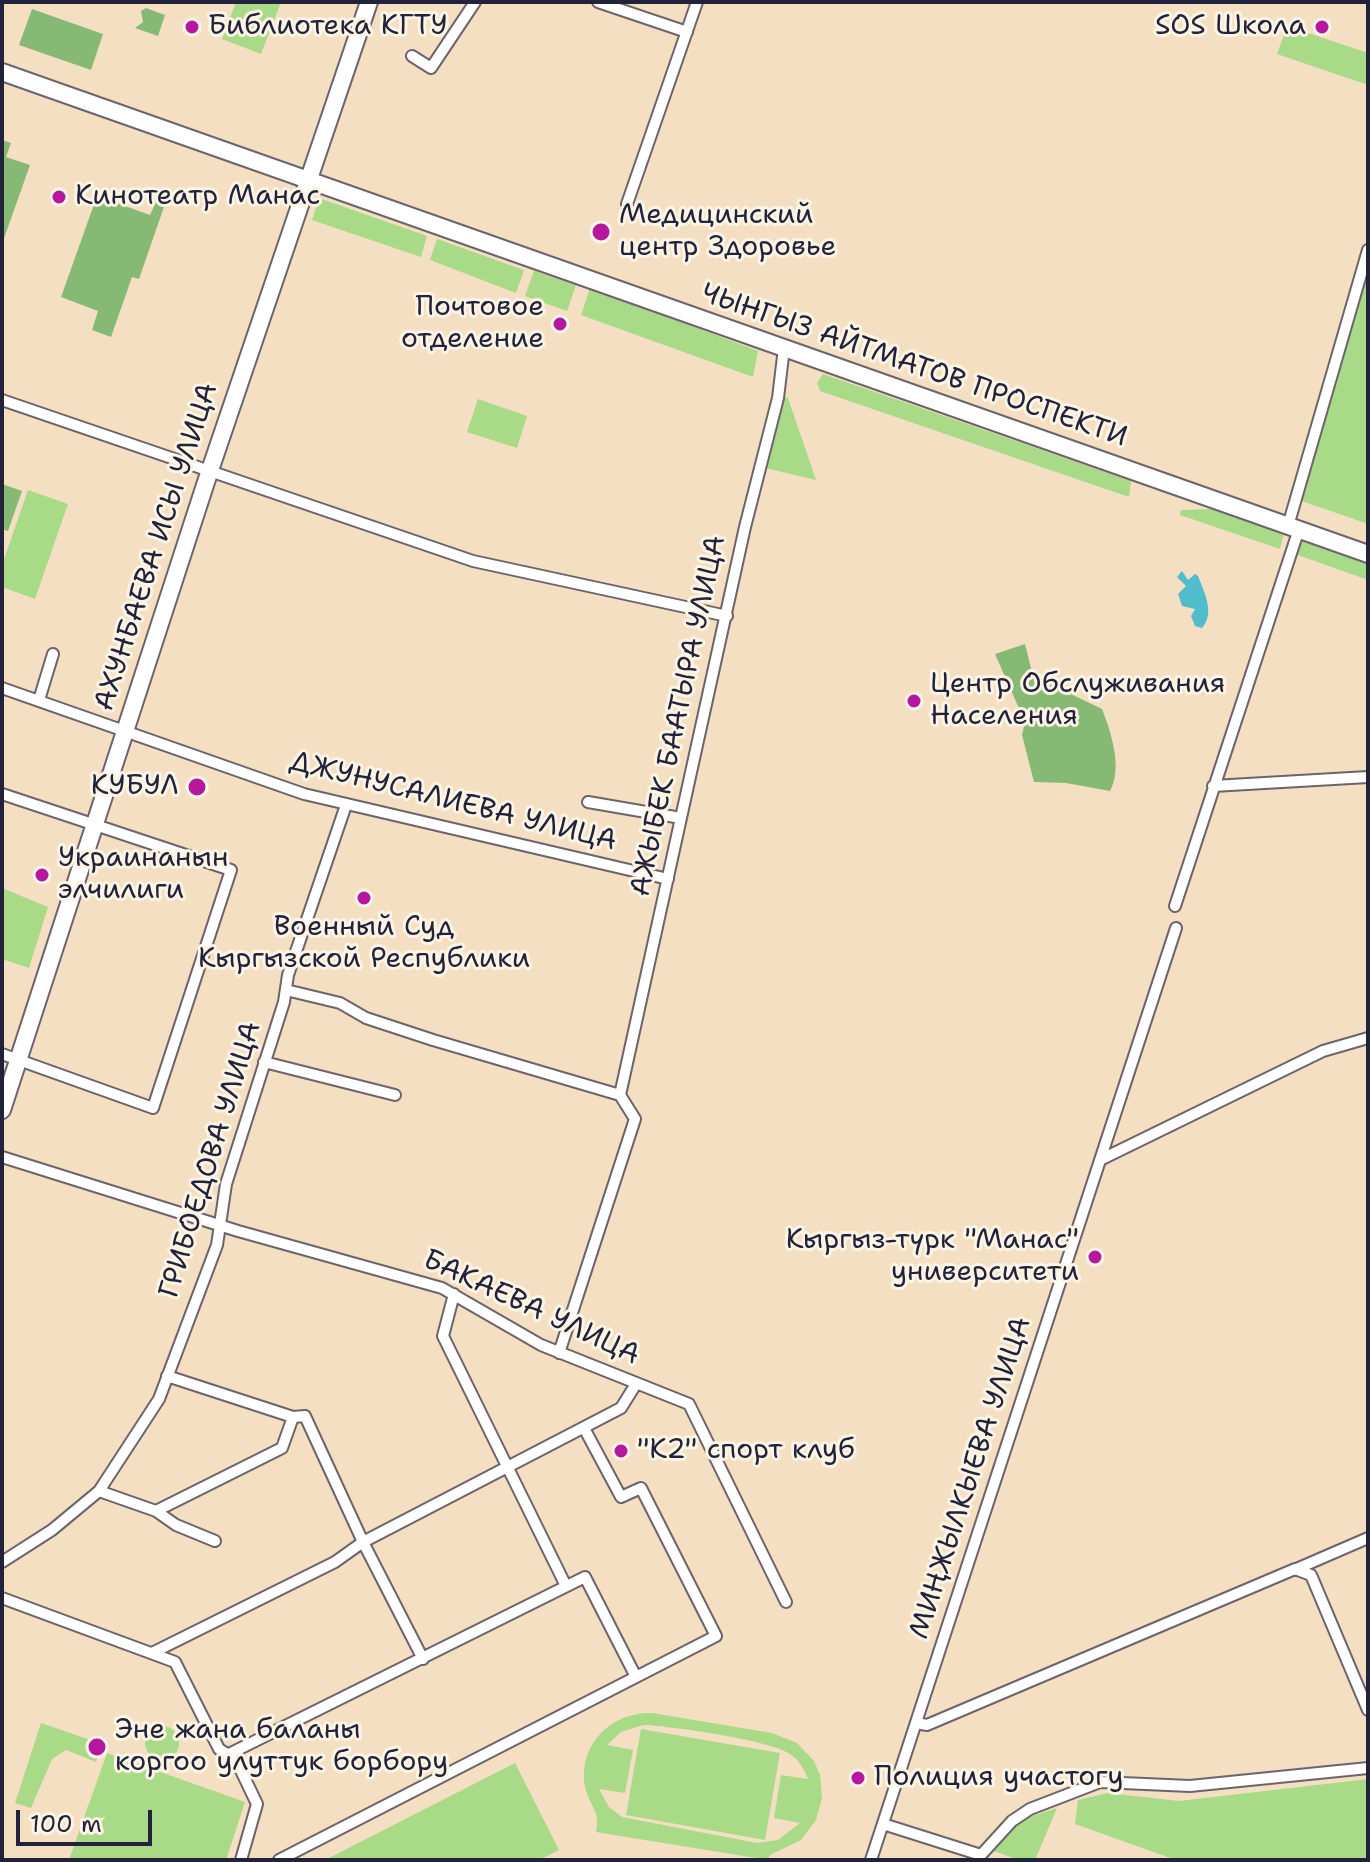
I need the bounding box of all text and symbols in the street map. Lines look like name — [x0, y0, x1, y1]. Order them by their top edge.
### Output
place label: Библиотека КГТУ — [208, 10, 448, 44]
place label: SOS Школа — [1155, 10, 1306, 44]
marker: Библиотека КГТУ — [183, 18, 201, 36]
marker: SOS Школа — [1313, 18, 1331, 36]
place label: Кинотеатр Манас — [75, 180, 320, 214]
marker: Кинотеатр Манас — [50, 188, 68, 206]
place label: Медицинский центр Здоровье — [619, 199, 836, 265]
marker: Медицинский центр Здоровье — [590, 221, 612, 243]
street label: ЧЫНГЫЗ АЙТМАТОВ ПРОСПЕКТИ — [697, 277, 1131, 455]
place label: Почтовое отделение — [401, 291, 544, 357]
marker: Почтовое отделение — [551, 315, 569, 333]
street label: АХУНБАЕВА ИСЫ УЛИЦА — [88, 379, 226, 715]
street label: АЖЫБЕК БААТЫРА УЛИЦА — [624, 533, 734, 899]
place label: Центр Обслуживания Населения — [930, 668, 1225, 734]
marker: Центр Обслуживания Населения — [905, 692, 923, 710]
street label: ДЖУНУСАЛИЕВА УЛИЦА — [286, 745, 620, 859]
place label: КУБУЛ — [91, 770, 179, 804]
marker: КУБУЛ — [186, 776, 208, 798]
place label: Украинанын элчилиги — [58, 842, 228, 908]
marker: Украинанын элчилиги — [33, 866, 51, 884]
marker: Военный Суд Кыргызской Республики — [355, 889, 373, 907]
place label: Военный Суд Кыргызской Республики — [198, 911, 530, 977]
street label: ГРИБОЕДОВА УЛИЦА — [153, 1018, 269, 1302]
place label: Кыргыз-түрк "Манас" университети — [786, 1224, 1079, 1290]
street label: БАКАЕВА УЛИЦА — [417, 1243, 645, 1373]
marker: Кыргыз-түрк "Манас" университети — [1086, 1248, 1104, 1266]
street label: МИҢЖЫЛКЫЕВА УЛИЦА — [903, 1313, 1039, 1643]
place label: "К2" спорт клуб — [637, 1434, 855, 1468]
marker: "К2" спорт клуб — [612, 1442, 630, 1460]
place label: Эне жана баланы коргоо улуттук борбору — [115, 1714, 448, 1780]
marker: Эне жана баланы коргоо улуттук борбору — [86, 1736, 108, 1758]
place label: Полиция участогу — [874, 1761, 1123, 1795]
marker: Полиция участогу — [849, 1769, 867, 1787]
scale bar — [20, 1794, 156, 1844]
text: 100 m — [30, 1808, 102, 1840]

